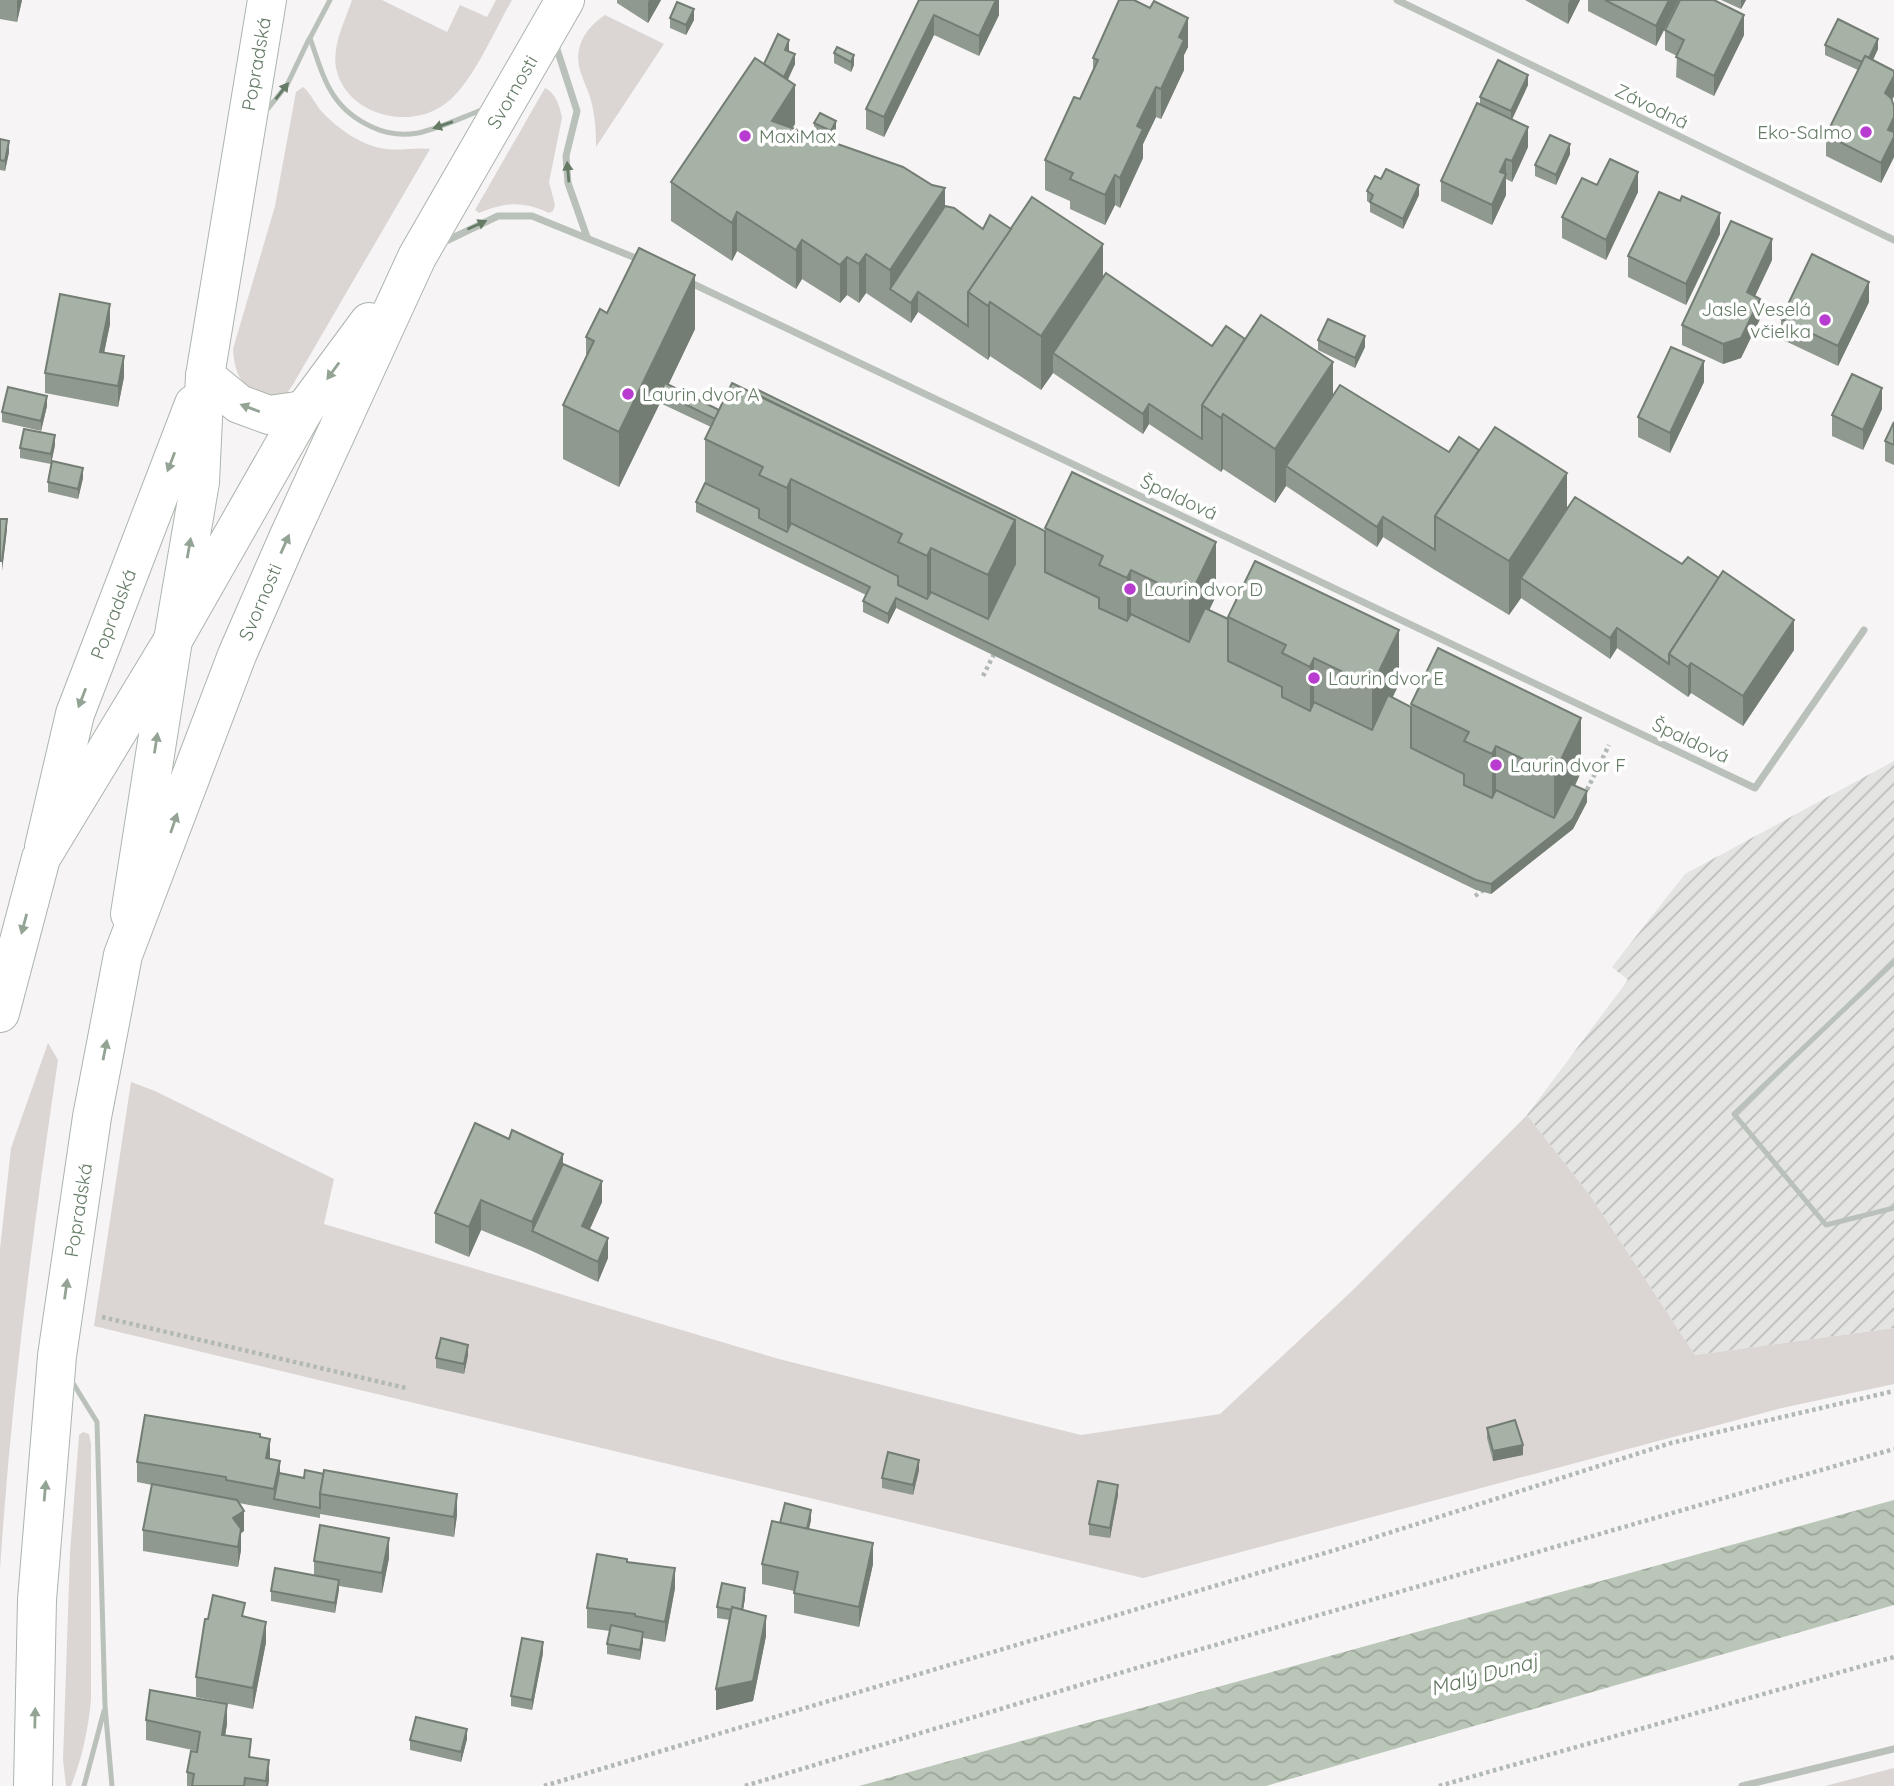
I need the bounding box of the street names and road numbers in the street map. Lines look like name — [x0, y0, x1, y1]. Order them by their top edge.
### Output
street label: Popradská — [236, 15, 276, 113]
street label: Svornosti — [481, 51, 543, 133]
street label: Závodná — [1611, 78, 1693, 134]
street label: Špaldová — [1137, 469, 1221, 525]
street label: Svornosti — [233, 560, 287, 644]
street label: Popradská — [85, 565, 141, 663]
street label: Špaldová — [1649, 712, 1733, 768]
street label: Popradská — [59, 1161, 97, 1259]

